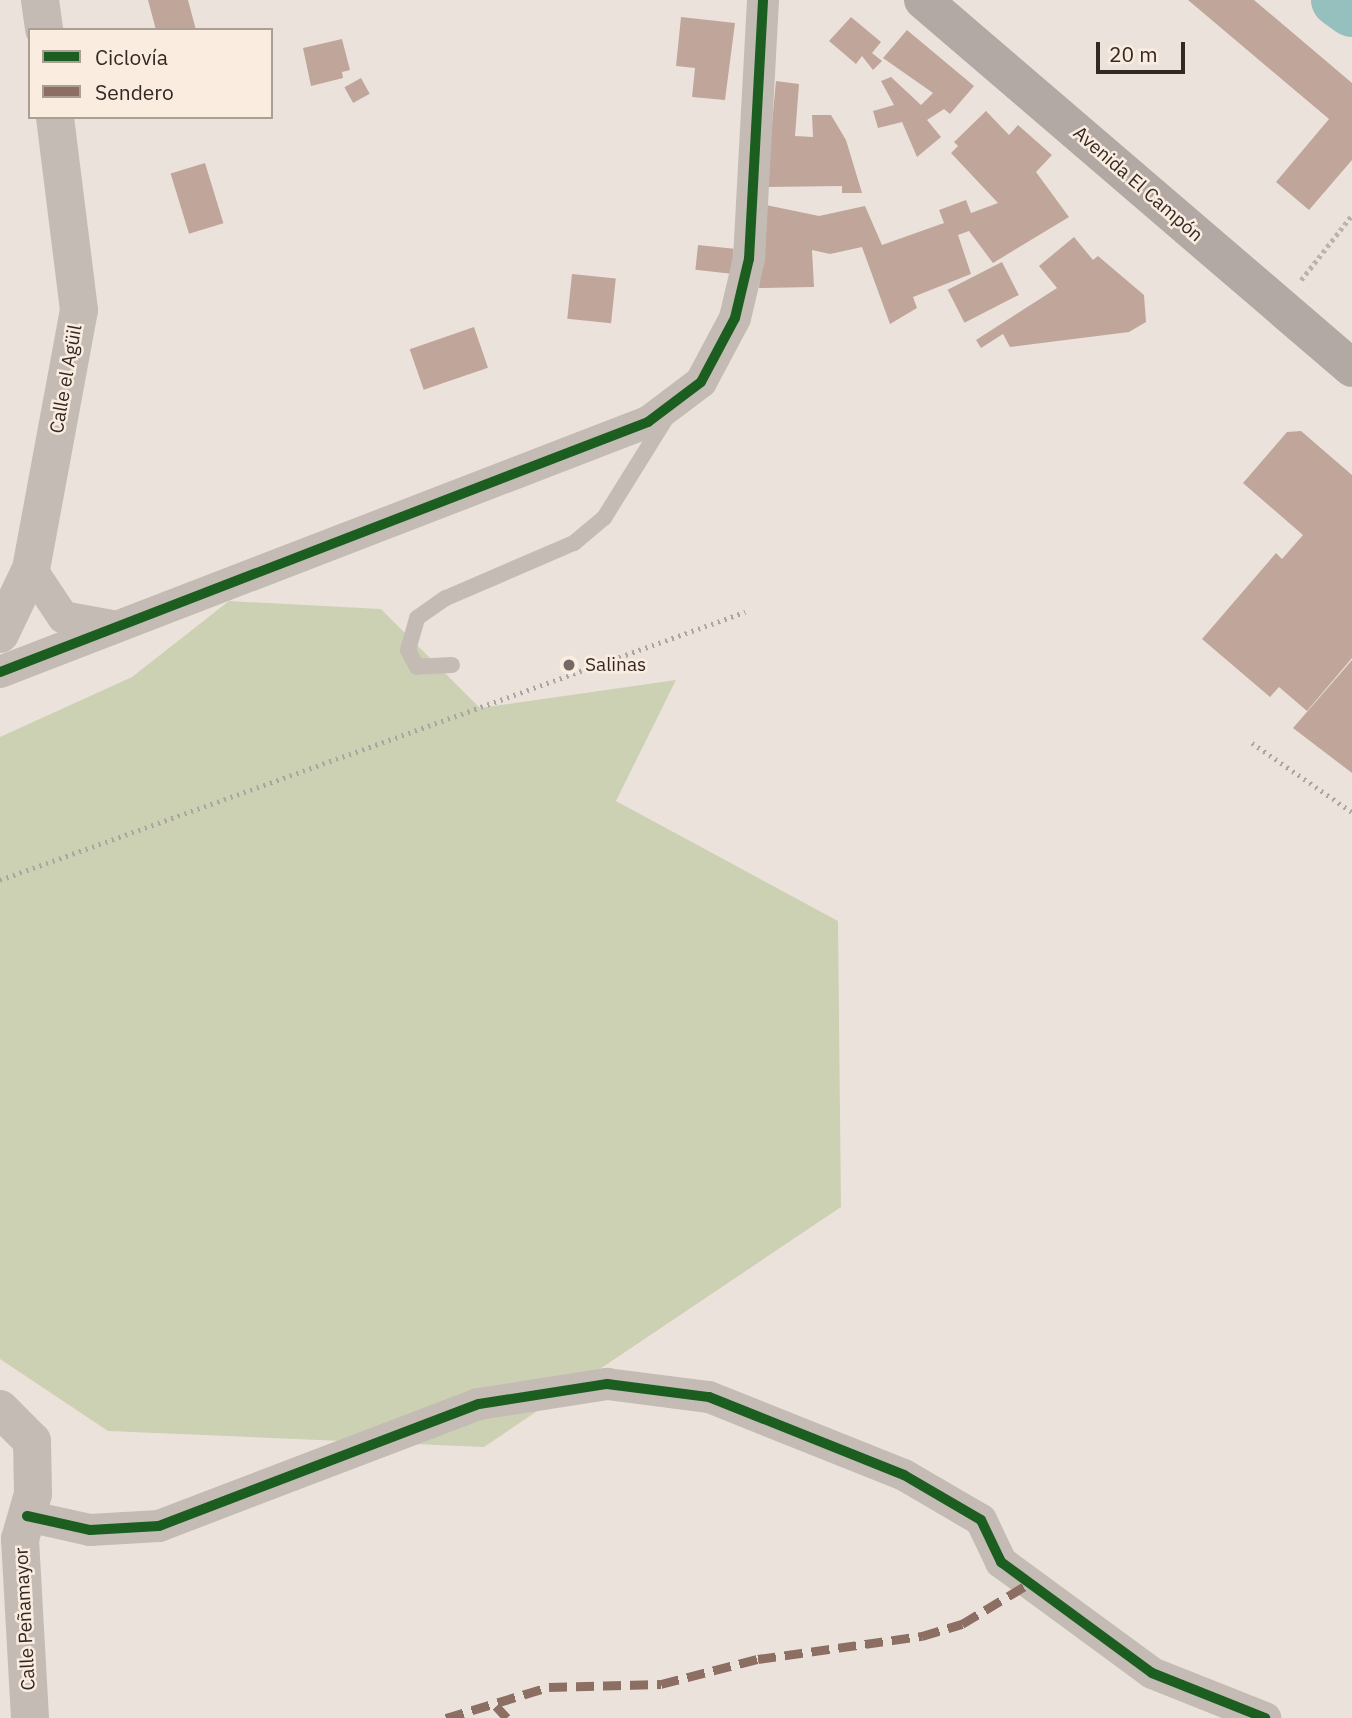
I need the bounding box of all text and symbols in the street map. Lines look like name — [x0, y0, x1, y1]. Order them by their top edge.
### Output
legend — [28, 28, 273, 119]
scale bar — [1100, 28, 1189, 72]
text: 20 m — [1109, 40, 1158, 68]
text: Ciclovía — [95, 43, 168, 71]
text: Sendero — [95, 78, 174, 106]
street label: Avenida El Campón — [1069, 121, 1207, 247]
street label: Calle el Agüil — [45, 323, 87, 435]
place label: Salinas — [585, 654, 646, 676]
marker: Salinas — [559, 655, 579, 675]
street label: Calle Peñamayor — [10, 1547, 40, 1691]

